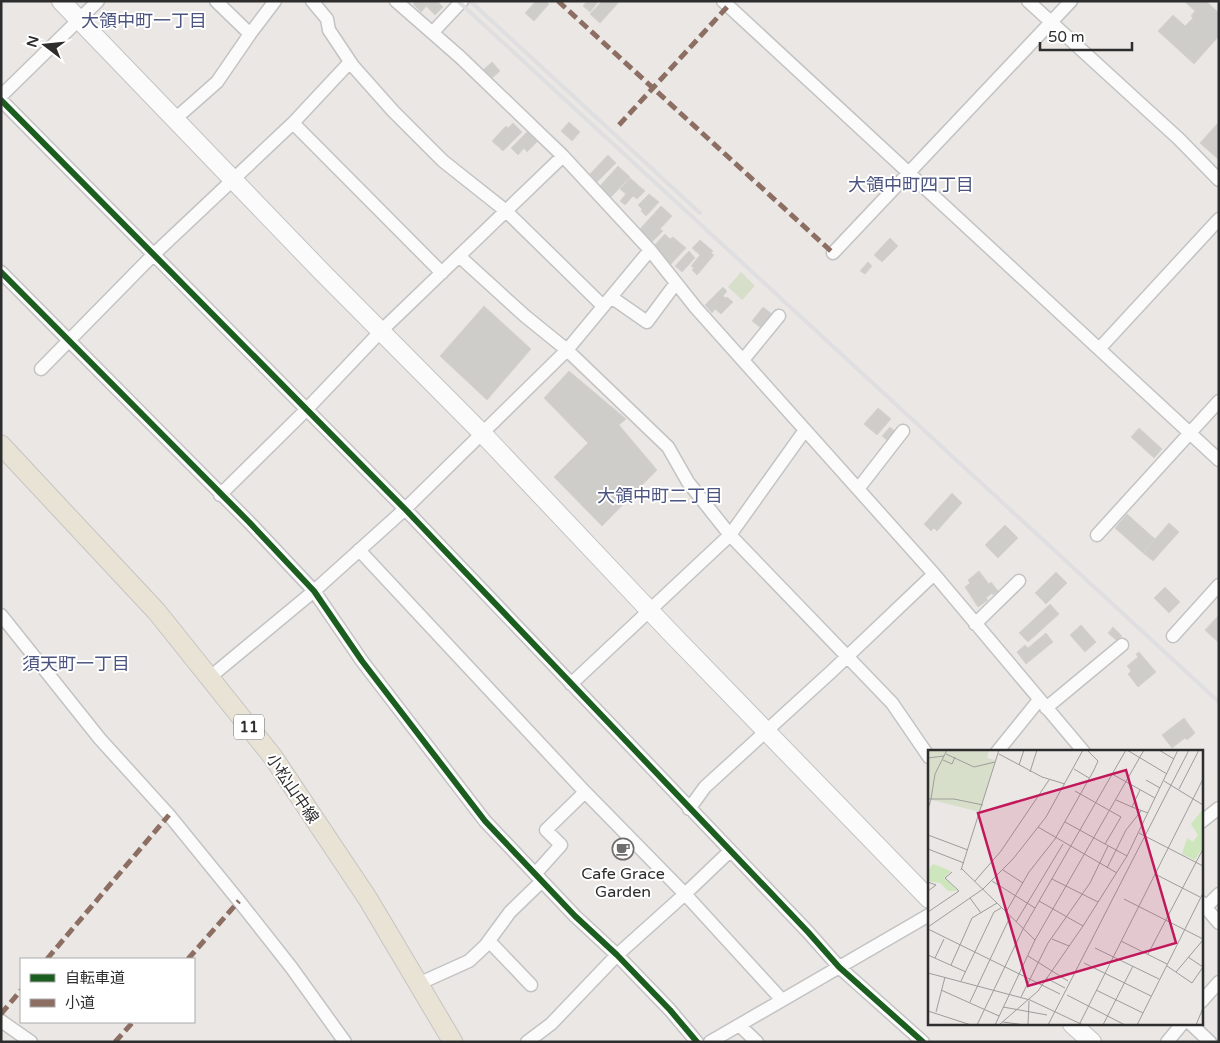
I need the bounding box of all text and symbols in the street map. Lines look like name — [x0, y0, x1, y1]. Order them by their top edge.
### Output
district label: 大領中町一丁目 — [81, 10, 207, 32]
north arrow — [20, 20, 70, 70]
scale bar — [1040, 20, 1132, 52]
text: 50 m — [1048, 28, 1085, 46]
text: N — [23, 34, 43, 49]
district label: 大領中町四丁目 — [848, 174, 974, 196]
district label: 大領中町二丁目 — [597, 485, 723, 507]
district label: 須天町一丁目 — [22, 653, 130, 675]
road number: 11 — [234, 714, 264, 740]
street label: 小松山中線 — [262, 750, 323, 827]
inset map — [928, 750, 1202, 1026]
cafe icon: Cafe Grace Garden — [611, 837, 635, 861]
place label: Cafe Grace Garden — [581, 864, 665, 902]
legend — [20, 958, 195, 1023]
text: 自転車道 — [65, 969, 125, 987]
text: 小道 — [65, 994, 95, 1012]

